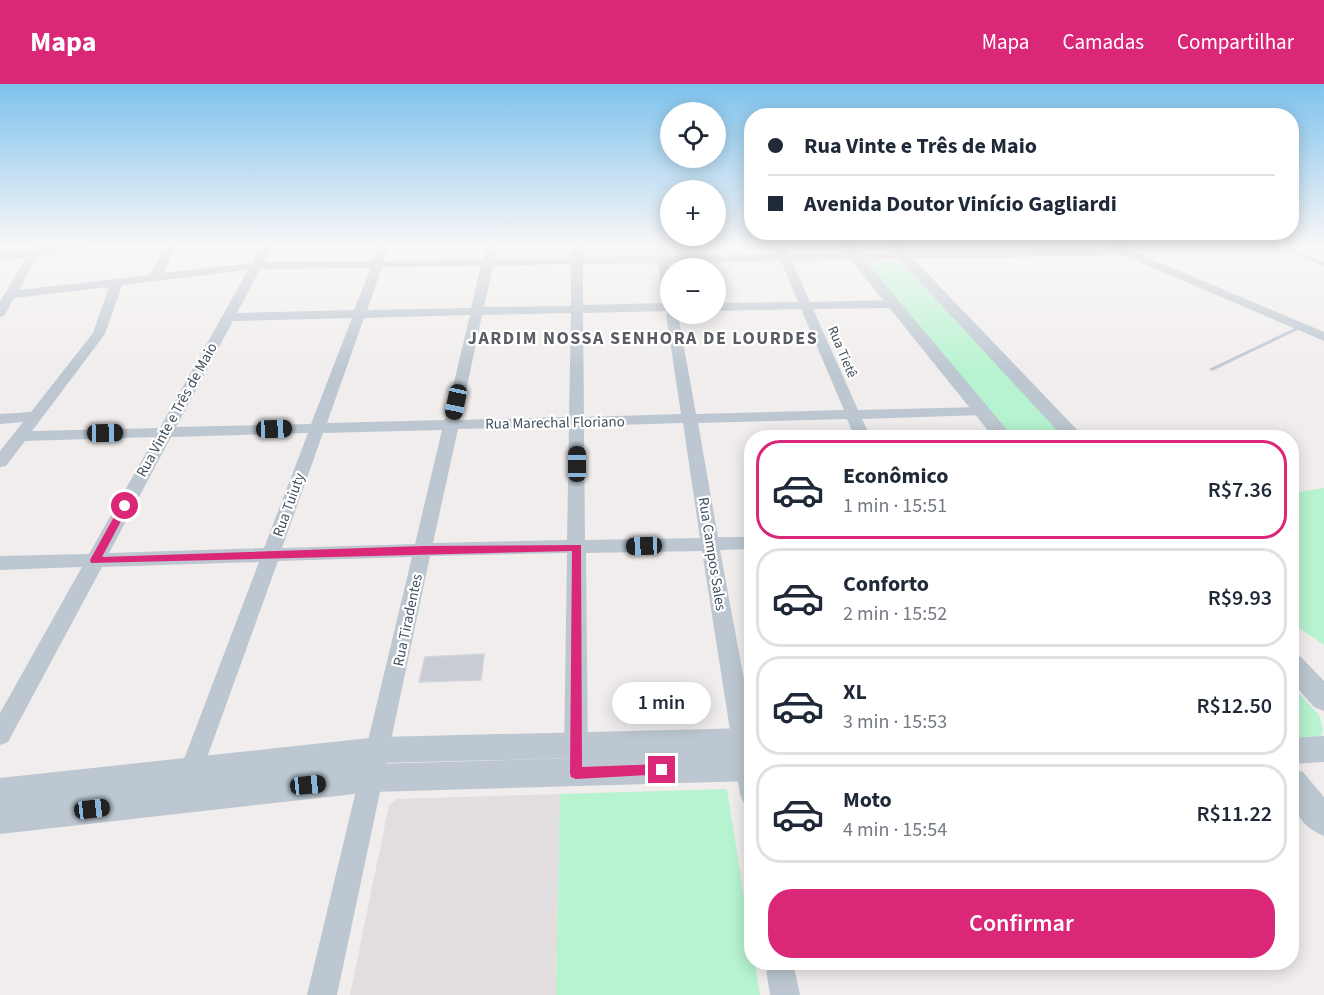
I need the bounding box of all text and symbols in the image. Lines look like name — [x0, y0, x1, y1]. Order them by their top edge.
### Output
text: Mapa — [30, 22, 97, 62]
text: Mapa — [982, 27, 1029, 57]
text: Camadas — [1062, 27, 1144, 57]
text: Compartilhar — [1177, 27, 1294, 57]
map controls — [660, 102, 726, 324]
button: locate — [660, 102, 726, 168]
text: Rua Vinte e Três de Maio — [804, 130, 1037, 162]
button: + — [660, 180, 726, 246]
text: Avenida Doutor Vinício Gagliardi — [804, 188, 1117, 220]
button: − — [660, 258, 726, 324]
street label: Rua Tietê — [822, 323, 862, 381]
district label: JARDIM NOSSA SENHORA DE LOURDES — [468, 326, 818, 351]
street label: Rua Vinte e Três de Maio — [131, 339, 223, 481]
car — [443, 383, 469, 421]
street label: Rua Marechal Floriano — [485, 411, 625, 435]
car — [256, 419, 292, 439]
car — [87, 424, 123, 442]
car — [568, 446, 586, 482]
text: Econômico — [843, 460, 948, 492]
icon: car — [771, 463, 825, 517]
street label: Rua Tuiuty — [268, 470, 310, 540]
text: R$7.36 — [1208, 474, 1272, 506]
route start — [111, 492, 138, 519]
text: 1 min · 15:51 — [843, 492, 947, 520]
street label: Rua Campos Sales — [693, 496, 731, 612]
car — [626, 536, 662, 556]
text: Conforto — [843, 568, 929, 600]
icon: car — [771, 571, 825, 625]
street label: Rua Tiradentes — [388, 572, 428, 668]
text: R$9.93 — [1208, 582, 1272, 614]
text: 2 min · 15:52 — [843, 600, 947, 628]
text: XL — [843, 676, 867, 708]
icon: car — [771, 679, 825, 733]
callout: 1 min — [612, 683, 712, 725]
text: 1 min — [638, 689, 685, 717]
text: R$12.50 — [1196, 690, 1272, 722]
text: 3 min · 15:53 — [843, 708, 947, 736]
route end — [648, 756, 675, 783]
car — [289, 774, 327, 796]
text: Moto — [843, 784, 892, 816]
icon: car — [771, 787, 825, 841]
car — [73, 798, 111, 820]
text: R$11.22 — [1196, 798, 1272, 830]
text: 4 min · 15:54 — [843, 816, 947, 844]
button: Confirmar — [768, 889, 1275, 958]

